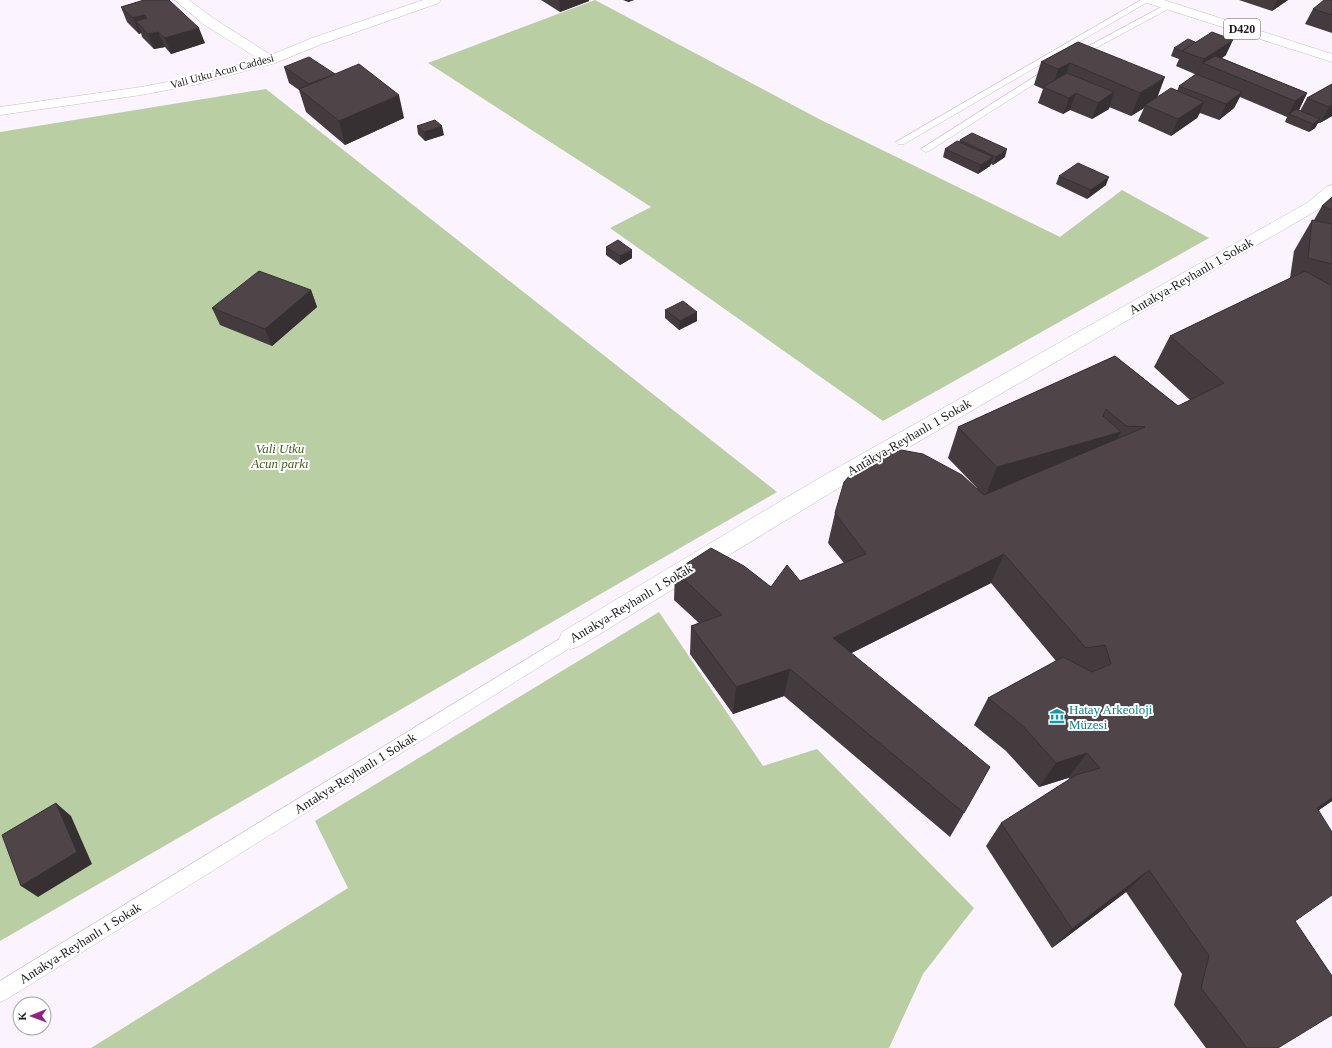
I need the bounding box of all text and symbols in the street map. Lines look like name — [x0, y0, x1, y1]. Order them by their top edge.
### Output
road number: D420 — [1224, 19, 1260, 39]
street label: Vali Utku Acun Caddesi — [169, 51, 275, 91]
street label: Antakya-Reyhanlı 1 Sokak — [1126, 234, 1256, 318]
street label: Antakya-Reyhanlı 1 Sokak — [844, 395, 974, 479]
park label: Vali Utku Acun parkı — [250, 441, 309, 471]
street label: Antakya-Reyhanlı 1 Sokak — [567, 560, 696, 646]
place label: Hatay Arkeoloji Müzesi — [1069, 702, 1153, 732]
museum icon: Hatay Arkeoloji Müzesi — [1048, 707, 1066, 725]
street label: Antakya-Reyhanlı 1 Sokak — [291, 729, 419, 817]
street label: Antakya-Reyhanlı 1 Sokak — [16, 899, 144, 987]
north arrow — [12, 996, 52, 1036]
text: K — [16, 1011, 28, 1021]

